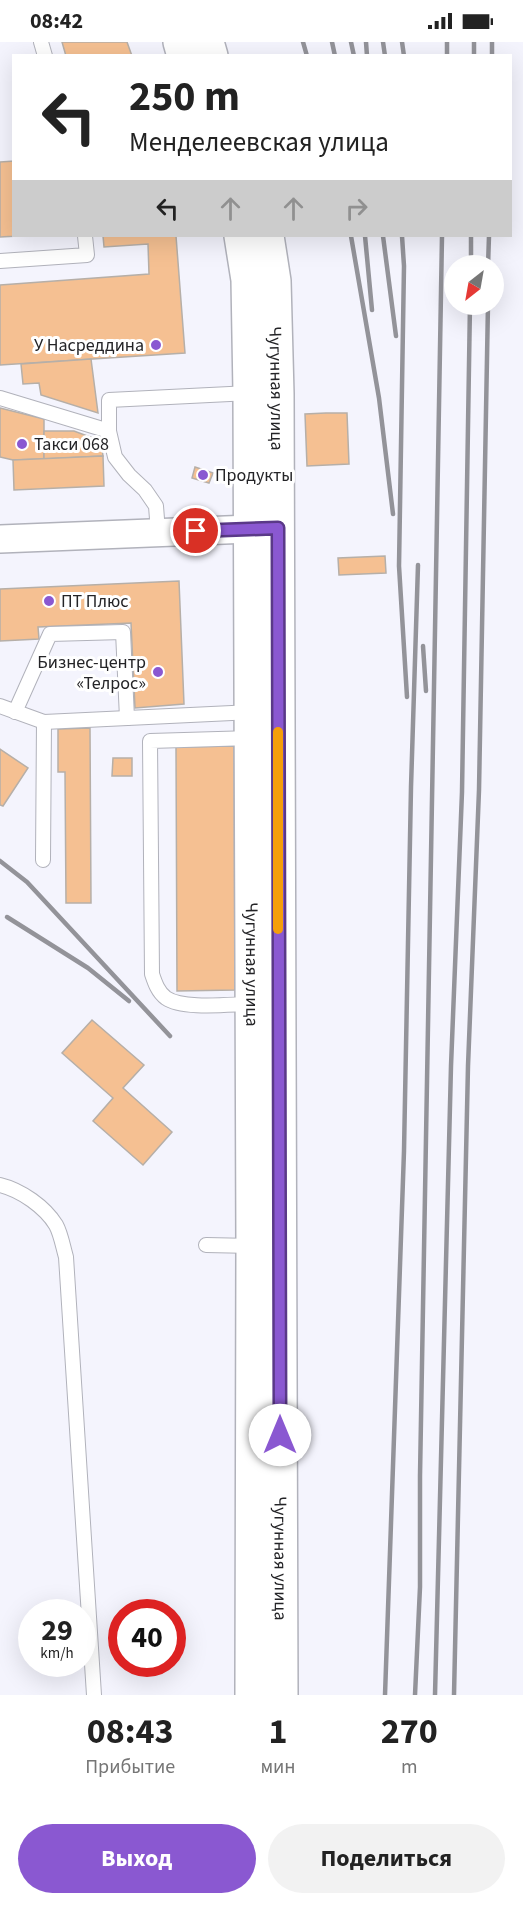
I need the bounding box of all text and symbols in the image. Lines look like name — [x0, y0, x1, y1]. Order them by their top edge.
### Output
text: 08:42 — [30, 5, 83, 37]
text: 250 m — [129, 67, 240, 127]
icon: left — [30, 78, 108, 156]
text: Менделеевская улица — [129, 123, 389, 162]
icon: left — [151, 192, 184, 225]
icon: ahead — [214, 192, 247, 225]
icon: ahead — [277, 192, 310, 225]
icon: right — [340, 192, 373, 225]
north arrow — [444, 255, 504, 315]
map controls — [444, 255, 504, 315]
street label: Чугунная улица — [263, 326, 290, 451]
place label: У Насреддина — [34, 333, 144, 358]
marker: У Насреддина — [149, 338, 163, 352]
place label: Такси 068 — [34, 432, 109, 457]
marker: Такси 068 — [15, 437, 29, 451]
place label: Продукты — [215, 463, 293, 488]
marker: Продукты — [196, 468, 210, 482]
pin — [170, 505, 221, 556]
icon: arrive — [179, 514, 212, 547]
place label: ПТ Плюс — [61, 589, 129, 614]
marker: ПТ Плюс — [42, 594, 56, 608]
place label: Бизнес-центр «Телрос» — [37, 650, 146, 696]
marker: Бизнес-центр «Телрос» — [151, 665, 165, 679]
street label: Чугунная улица — [239, 902, 265, 1027]
position arrow — [248, 1403, 312, 1467]
street label: Чугунная улица — [268, 1496, 293, 1621]
speed limit sign: 40 — [108, 1599, 186, 1677]
text: 29 — [41, 1609, 73, 1652]
text: km/h — [40, 1643, 74, 1664]
text: 08:43 — [87, 1706, 174, 1757]
text: 1 — [269, 1706, 288, 1757]
text: 270 — [381, 1706, 438, 1757]
text: Прибытие — [85, 1753, 175, 1781]
text: мин — [260, 1753, 296, 1781]
text: m — [401, 1753, 418, 1781]
button: Выход — [18, 1824, 256, 1893]
button: Поделиться — [268, 1824, 505, 1893]

